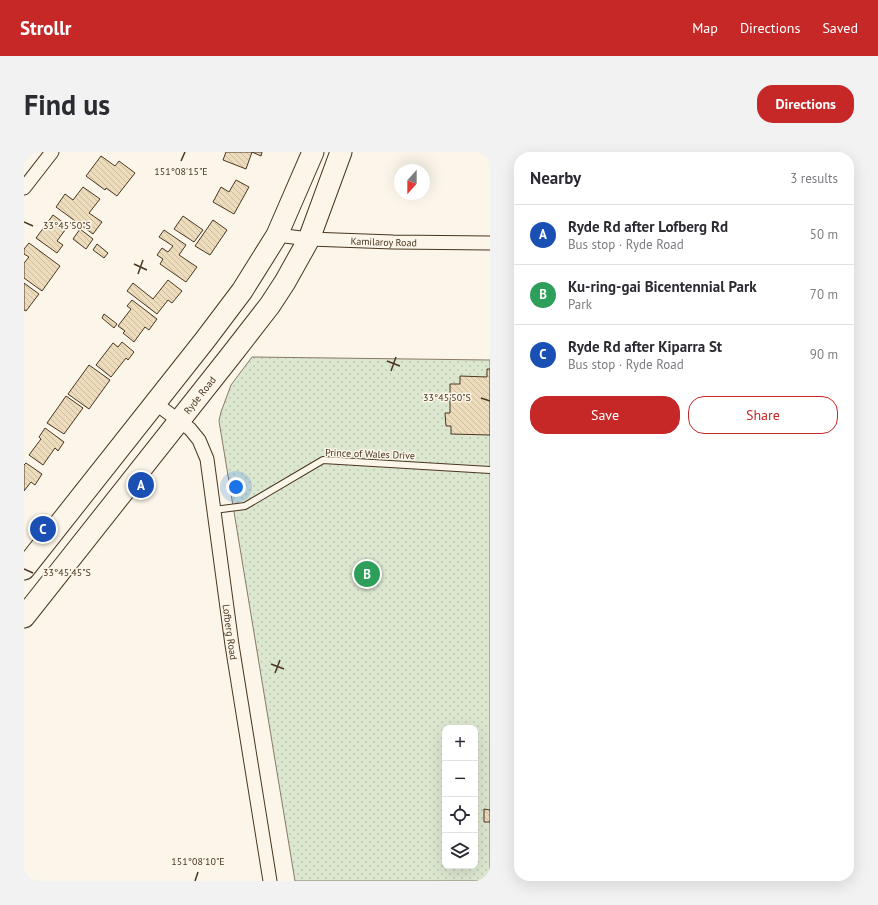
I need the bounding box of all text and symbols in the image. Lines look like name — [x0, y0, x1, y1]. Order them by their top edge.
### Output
text: Strollr — [20, 16, 71, 40]
text: Map — [692, 19, 718, 37]
text: Directions — [740, 19, 800, 37]
text: Saved — [822, 19, 858, 37]
button: Directions — [757, 85, 854, 123]
text: Find us — [24, 86, 110, 123]
north arrow — [394, 164, 430, 200]
text: 151°08'15"E — [154, 165, 208, 178]
text: Nearby — [530, 167, 581, 189]
text: 3 results — [790, 170, 838, 187]
text: Ryde Rd after Lofberg Rd — [568, 217, 728, 236]
text: 33°45'50"S — [43, 219, 91, 232]
text: A — [539, 226, 547, 243]
text: 50 m — [810, 226, 838, 243]
street label: Kamilaroy Road — [350, 234, 417, 249]
text: Bus stop · Ryde Road — [568, 236, 684, 253]
text: Ku-ring-gai Bicentennial Park — [568, 277, 757, 296]
text: B — [539, 286, 547, 303]
text: 70 m — [810, 286, 838, 303]
text: Park — [568, 296, 592, 313]
text: Ryde Rd after Kiparra St — [568, 337, 722, 356]
text: C — [539, 346, 547, 363]
text: 90 m — [810, 346, 838, 363]
text: Bus stop · Ryde Road — [568, 356, 684, 373]
street label: Ryde Road — [181, 373, 219, 417]
text: 33°45'50"S — [423, 391, 471, 404]
button: Save — [530, 396, 680, 434]
button: Share — [688, 396, 838, 434]
street label: Prince of Wales Drive — [325, 446, 415, 462]
pin: A — [128, 470, 154, 500]
your location — [226, 477, 246, 497]
pin: C — [30, 514, 56, 544]
pin: B — [354, 559, 380, 589]
text: 33°45'45"S — [43, 566, 91, 579]
street label: Lofberg Road — [220, 603, 241, 661]
map controls — [442, 725, 478, 869]
button: + — [442, 725, 478, 761]
button: − — [442, 761, 478, 797]
button: locate — [442, 797, 478, 833]
button: layers — [442, 833, 478, 869]
text: 151°08'10"E — [171, 855, 225, 868]

